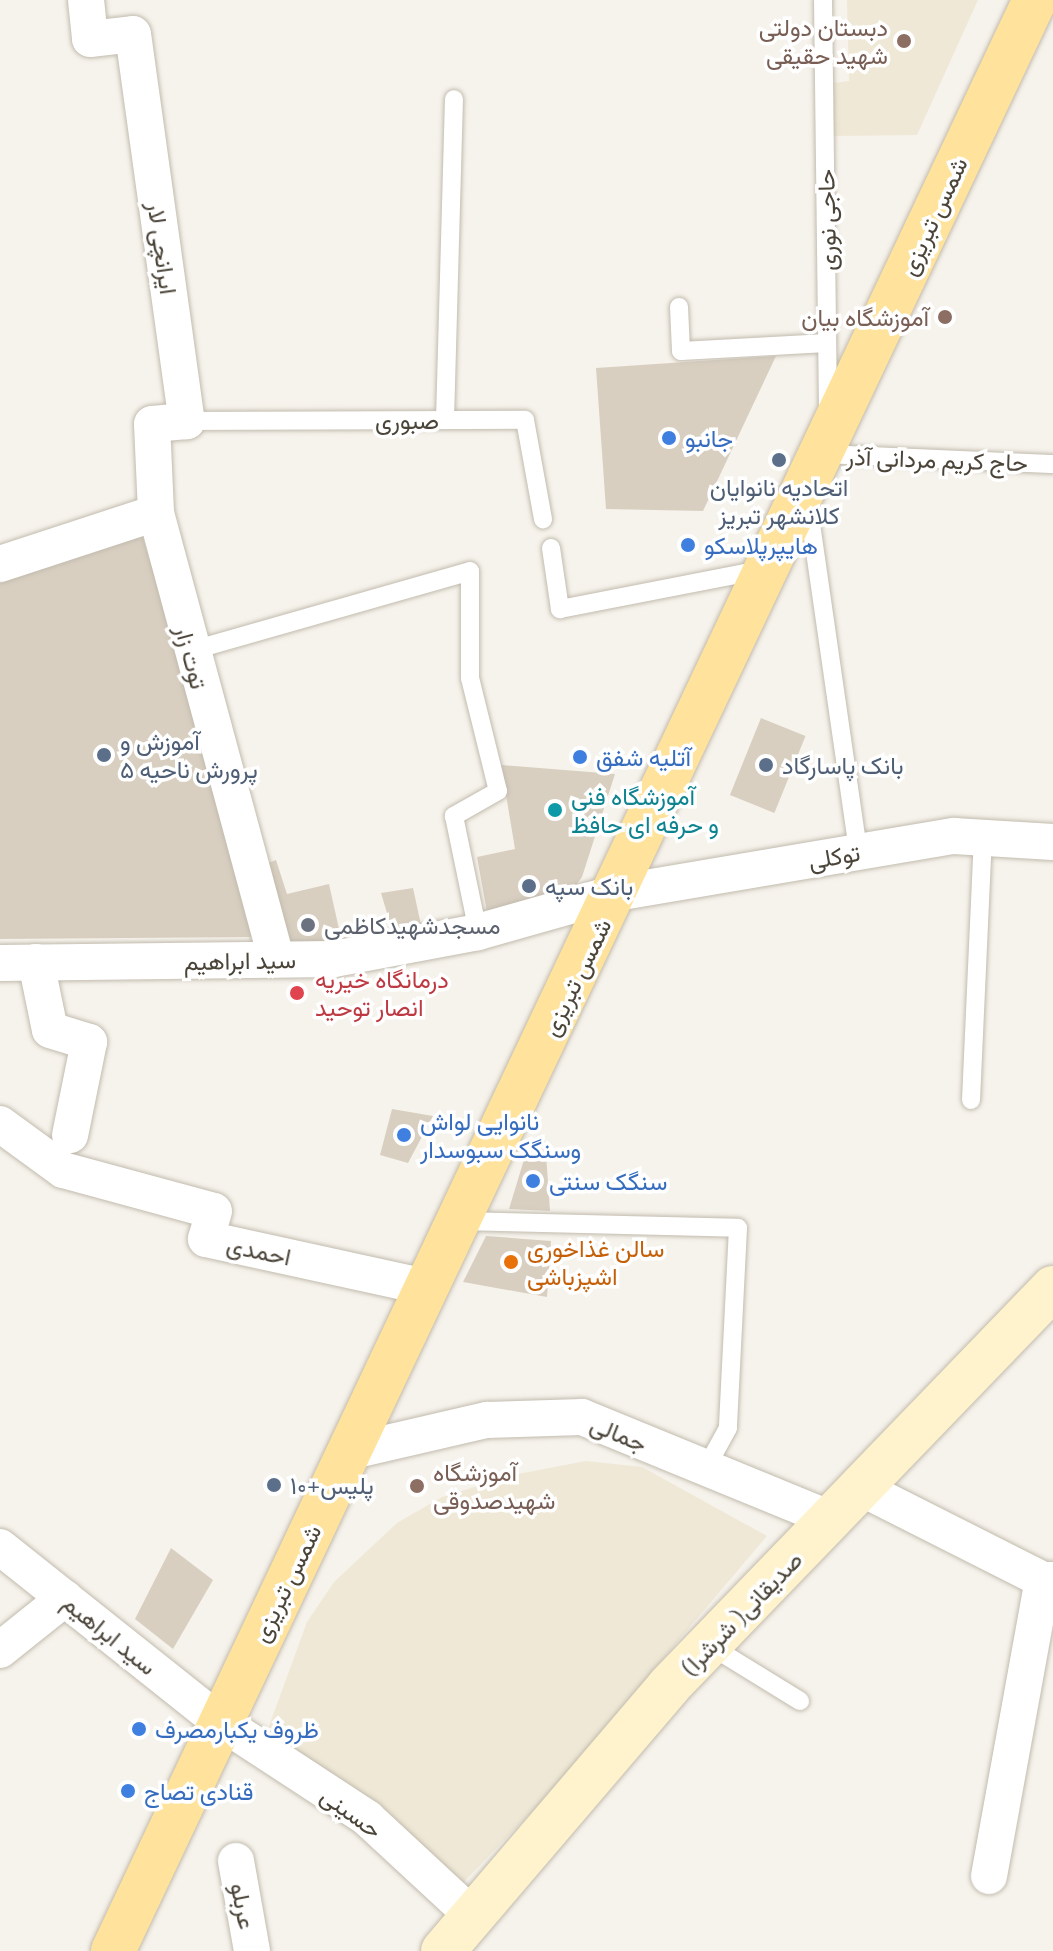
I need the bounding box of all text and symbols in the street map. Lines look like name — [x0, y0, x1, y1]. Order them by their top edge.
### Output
place label: دبستان دولتی شهید حقیقی — [759, 13, 888, 69]
marker: دبستان دولتی شهید حقیقی — [895, 32, 913, 50]
street label: شمس تبریزی — [893, 152, 973, 280]
street label: حاجی نوری — [811, 169, 841, 271]
street label: ایرانچی لار — [142, 200, 184, 296]
place label: آموزشگاه بیان — [801, 303, 929, 331]
marker: آموزشگاه بیان — [936, 308, 954, 326]
street label: صبوری — [375, 406, 439, 434]
place label: جانبو — [685, 424, 733, 452]
marker: جانبو — [660, 429, 678, 447]
street label: حاج کریم مردانی آذر — [846, 441, 1028, 477]
marker: اتحادیه نانوایان کلانشهر تبریز — [770, 451, 788, 469]
place label: اتحادیه نانوایان کلانشهر تبریز — [710, 473, 848, 529]
place label: هایپرپلاسکو — [704, 531, 818, 559]
marker: هایپرپلاسکو — [679, 536, 697, 554]
street label: توت زار — [170, 622, 214, 692]
place label: آموزش و پرورش ناحیه ۵ — [120, 727, 258, 783]
place label: آتلیه شفق — [596, 743, 691, 771]
marker: آموزش و پرورش ناحیه ۵ — [95, 746, 113, 764]
marker: آتلیه شفق — [571, 748, 589, 766]
place label: بانک پاسارگاد — [782, 751, 904, 779]
marker: بانک پاسارگاد — [757, 756, 775, 774]
place label: آموزشگاه فنی و حرفه ای حافظ — [571, 782, 719, 838]
marker: آموزشگاه فنی و حرفه ای حافظ — [546, 801, 564, 819]
street label: توکلی — [806, 837, 862, 875]
place label: بانک سپه — [545, 872, 633, 900]
marker: بانک سپه — [520, 877, 538, 895]
place label: مسجدشهیدکاظمی — [324, 911, 501, 939]
street label: شمس تبریزی — [535, 914, 617, 1040]
marker: مسجدشهیدکاظمی — [299, 916, 317, 934]
street label: سید ابراهیم — [184, 945, 296, 975]
place label: درمانگاه خیریه انصار توحید — [315, 965, 449, 1021]
marker: درمانگاه خیریه انصار توحید — [286, 982, 308, 1004]
place label: نانوایی لواش وسنگک سبوسدار — [420, 1107, 581, 1163]
marker: نانوایی لواش وسنگک سبوسدار — [395, 1126, 413, 1144]
place label: سنگک سنتی — [549, 1167, 667, 1195]
marker: سنگک سنتی — [524, 1172, 542, 1190]
street label: احمدی — [224, 1229, 294, 1271]
place label: سالن غذاخوری اشپزباشی — [527, 1234, 665, 1290]
marker: سالن غذاخوری اشپزباشی — [502, 1253, 520, 1271]
street label: جمالی — [586, 1409, 652, 1457]
place label: آموزشگاه شهیدصدوقی — [433, 1458, 555, 1514]
place label: پلیس+۱۰ — [290, 1471, 374, 1499]
marker: پلیس+۱۰ — [265, 1476, 283, 1494]
marker: آموزشگاه شهیدصدوقی — [408, 1477, 426, 1495]
street label: شمس تبریزی — [245, 1520, 327, 1646]
street label: (شرشرا )صدیقانی — [674, 1545, 808, 1681]
street label: سید ابراهیم — [57, 1588, 163, 1680]
place label: ظروف یکبارمصرف — [155, 1715, 319, 1743]
marker: ظروف یکبارمصرف — [130, 1720, 148, 1738]
place label: قنادی تصاج — [144, 1777, 253, 1805]
street label: حسینی — [316, 1780, 388, 1844]
marker: قنادی تصاج — [119, 1782, 137, 1800]
street label: عربلو — [225, 1880, 263, 1932]

